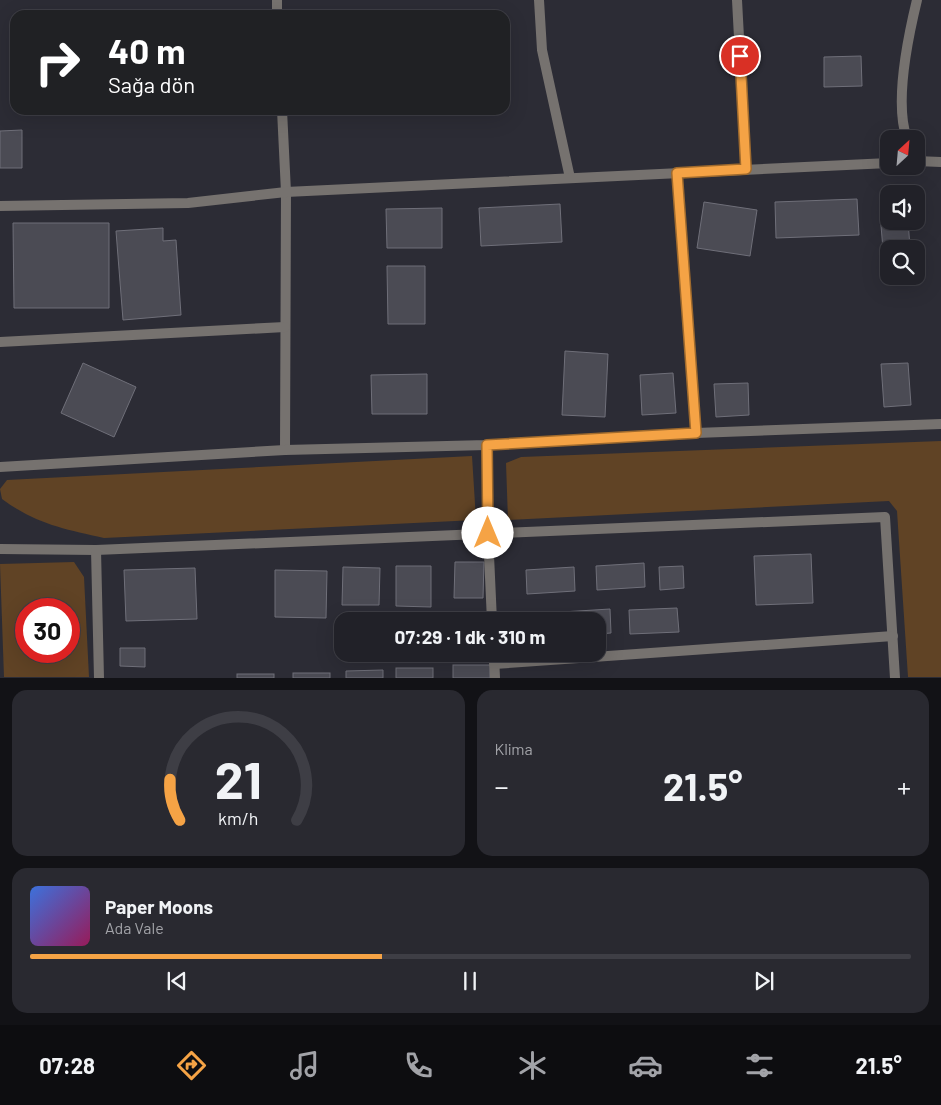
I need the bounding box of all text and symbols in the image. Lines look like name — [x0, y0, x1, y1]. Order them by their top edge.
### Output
text: 40 m — [108, 29, 185, 71]
icon: right — [25, 30, 90, 95]
pin — [719, 35, 761, 77]
icon: arrive — [726, 42, 754, 70]
text: Sağa dön — [108, 71, 195, 97]
north arrow — [880, 130, 925, 175]
map controls — [880, 130, 925, 285]
button: sound — [880, 185, 925, 230]
button: search — [880, 240, 925, 285]
position arrow — [461, 506, 513, 558]
speed limit sign: 30 — [15, 598, 80, 663]
text: 07:29 · 1 dk · 310 m — [395, 625, 545, 648]
text: Klima — [495, 739, 533, 758]
text: 21 — [215, 747, 262, 809]
text: 21.5° — [663, 763, 743, 809]
text: − — [495, 769, 509, 803]
text: + — [897, 769, 911, 803]
text: km/h — [218, 807, 258, 829]
text: Paper Moons — [105, 895, 213, 918]
text: Ada Vale — [105, 918, 164, 937]
icon: previous — [163, 967, 191, 995]
icon: pause — [456, 967, 484, 995]
icon: next — [750, 967, 778, 995]
icon: directions — [174, 1048, 209, 1083]
icon: music — [287, 1048, 322, 1083]
icon: phone — [401, 1048, 436, 1083]
icon: climate — [515, 1048, 550, 1083]
icon: car — [628, 1048, 663, 1083]
icon: filters — [742, 1048, 777, 1083]
text: 07:28 — [39, 1052, 95, 1078]
text: 21.5° — [856, 1052, 902, 1078]

